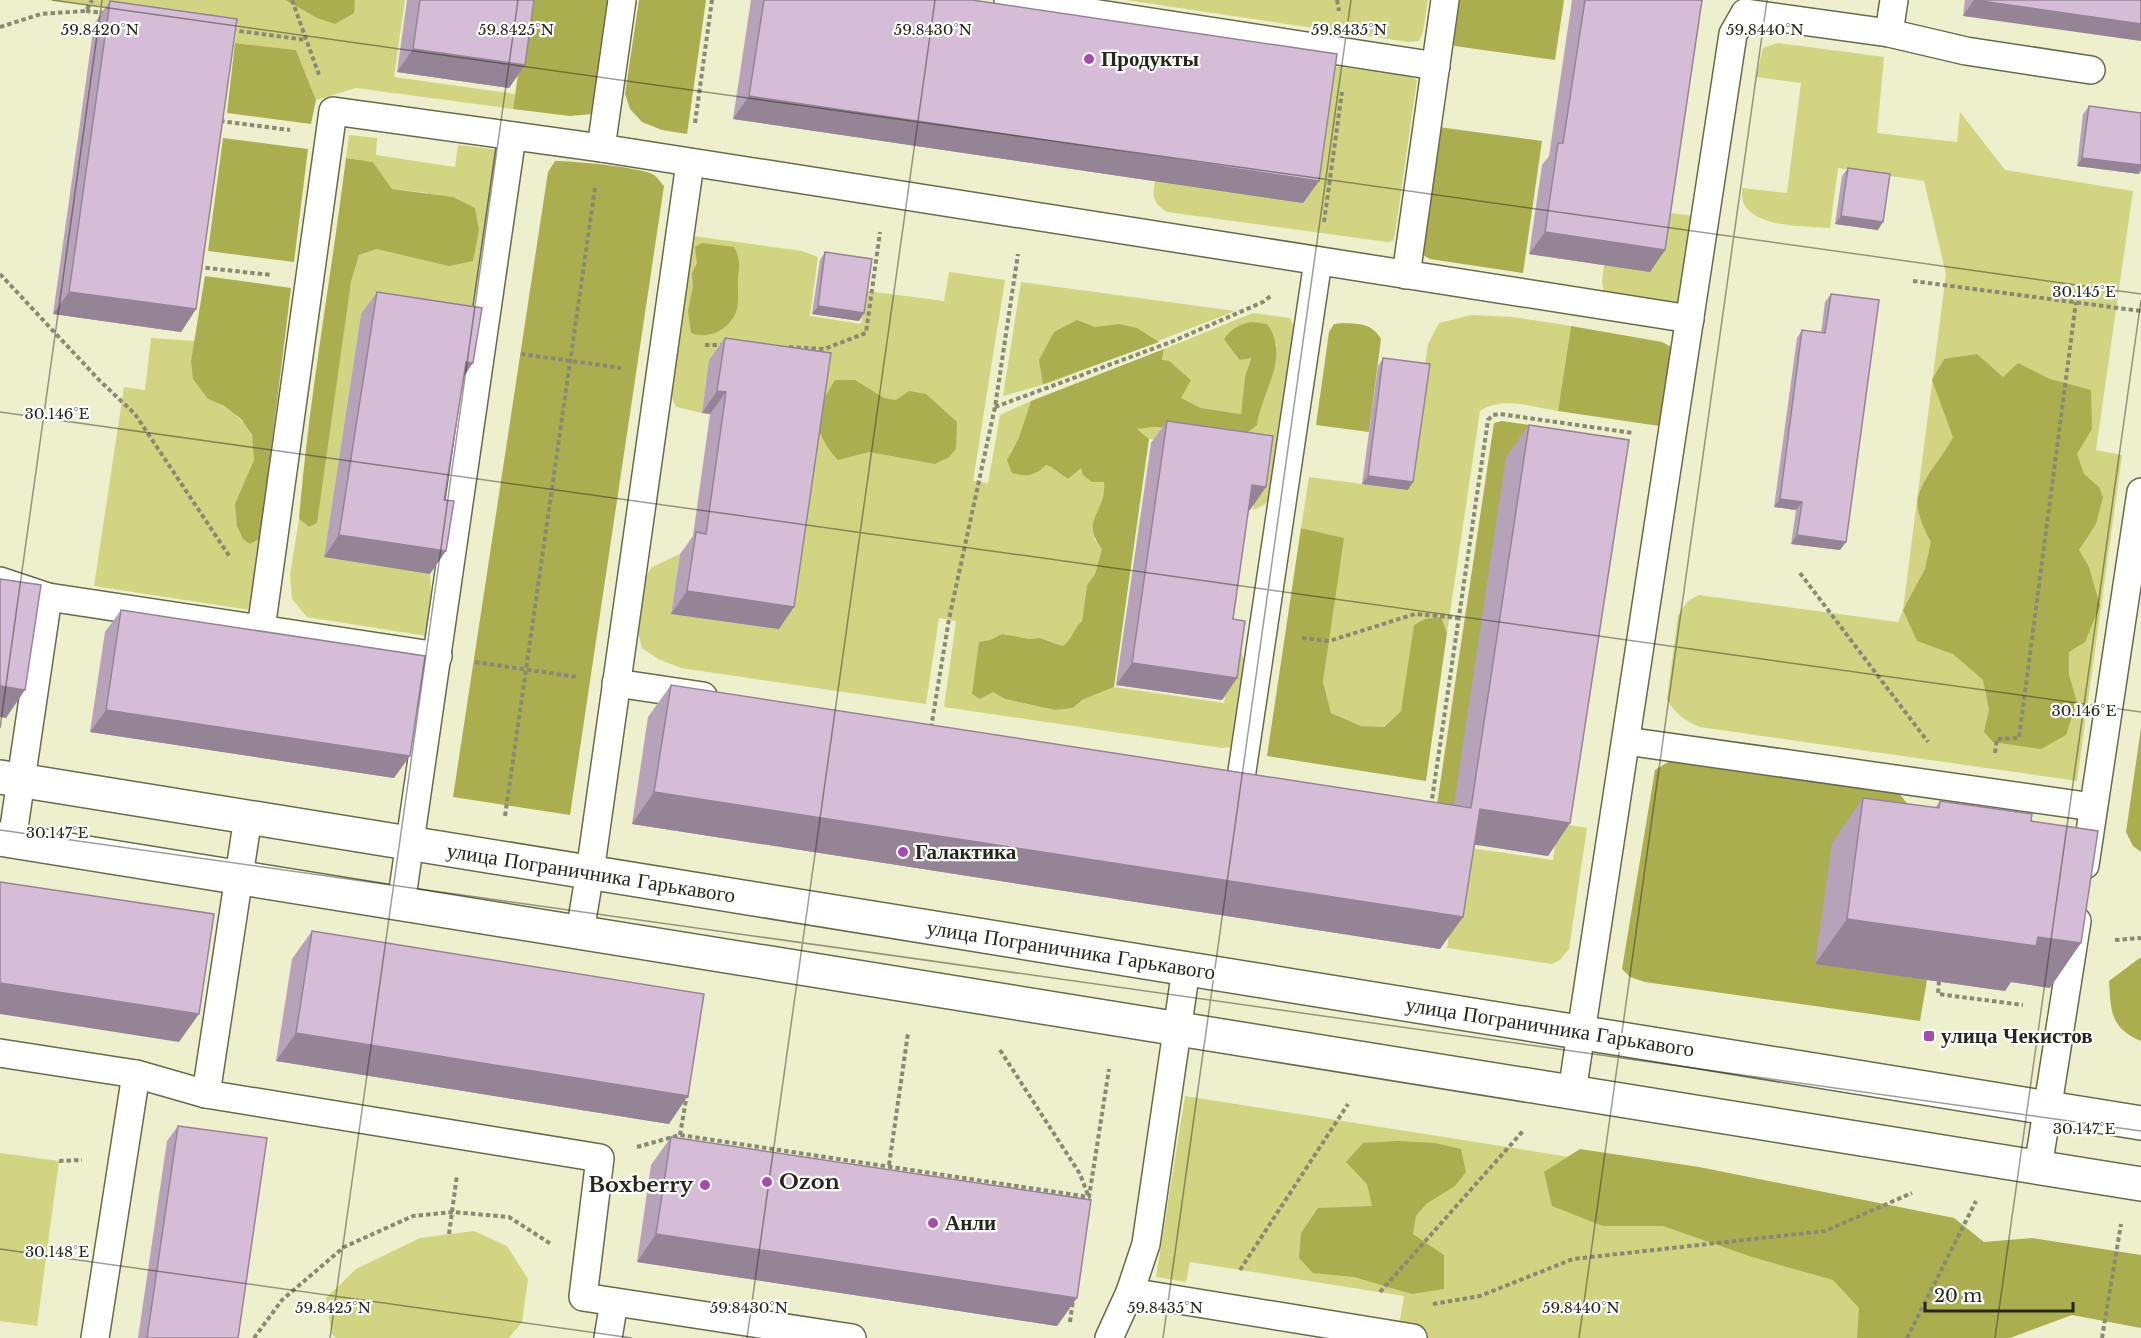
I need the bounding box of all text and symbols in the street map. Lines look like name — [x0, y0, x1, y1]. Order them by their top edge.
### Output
text: 59.8420°N — [61, 20, 139, 39]
text: 59.8425°N — [478, 20, 554, 39]
text: 59.8430°N — [894, 20, 972, 39]
text: 59.8435°N — [1311, 20, 1387, 39]
text: 59.8440°N — [1726, 20, 1804, 39]
place label: Продукты — [1101, 46, 1199, 72]
marker: Продукты — [1082, 52, 1096, 66]
text: 30.145°E — [2052, 282, 2116, 301]
text: 30.146°E — [25, 404, 90, 423]
text: 30.146°E — [2052, 701, 2117, 720]
text: 30.147°E — [26, 823, 88, 842]
street label: улица Пограничника Гарькавого — [445, 837, 737, 909]
place label: Галактика — [915, 839, 1017, 865]
marker: Галактика — [896, 845, 910, 859]
street label: улица Пограничника Гарькавого — [925, 914, 1217, 986]
street label: улица Пограничника Гарькавого — [1404, 991, 1696, 1063]
place label: улица Чекистов — [1941, 1023, 2093, 1049]
marker: улица Чекистов — [1922, 1029, 1936, 1043]
text: 30.147°E — [2053, 1119, 2115, 1138]
place label: Ozon — [779, 1169, 840, 1195]
place label: Boxberry — [588, 1172, 693, 1198]
marker: Ozon — [760, 1175, 774, 1189]
marker: Boxberry — [698, 1178, 712, 1192]
place label: Анли — [945, 1210, 996, 1236]
marker: Анли — [926, 1216, 940, 1230]
text: 30.148°E — [25, 1242, 89, 1261]
scale bar — [1925, 1275, 2074, 1313]
text: 20 m — [1934, 1285, 1982, 1307]
text: 59.8425°N — [295, 1298, 371, 1317]
text: 59.8430°N — [710, 1298, 788, 1317]
text: 59.8435°N — [1127, 1298, 1203, 1317]
text: 59.8440°N — [1542, 1298, 1620, 1317]

